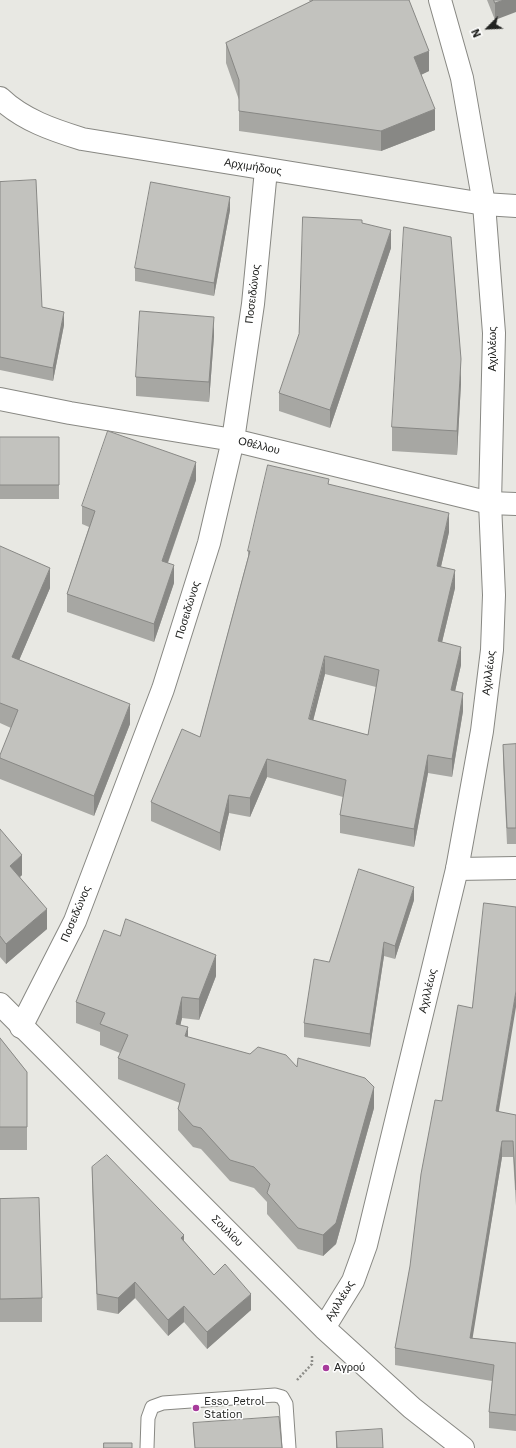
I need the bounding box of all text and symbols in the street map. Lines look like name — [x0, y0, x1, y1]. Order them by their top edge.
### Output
north arrow — [468, 8, 508, 48]
text: N — [469, 27, 484, 39]
street label: Αρχιμήδους — [223, 156, 283, 178]
street label: Ποσειδώνος — [243, 264, 263, 324]
street label: Αχιλλέως — [486, 326, 500, 372]
street label: Οθέλλου — [237, 434, 281, 458]
street label: Ποσειδώνος — [173, 579, 203, 641]
street label: Αχιλλέως — [480, 650, 498, 696]
street label: Ποσειδώνος — [58, 884, 94, 944]
street label: Αχιλλέως — [416, 967, 440, 1015]
street label: Σουλίου — [209, 1213, 245, 1249]
street label: Αχιλλέως — [323, 1278, 357, 1324]
place label: Αγρού — [334, 1361, 365, 1375]
marker: Αγρού — [321, 1363, 331, 1373]
place label: Esso Petrol Station — [204, 1395, 265, 1421]
marker: Esso Petrol Station — [191, 1403, 201, 1413]

